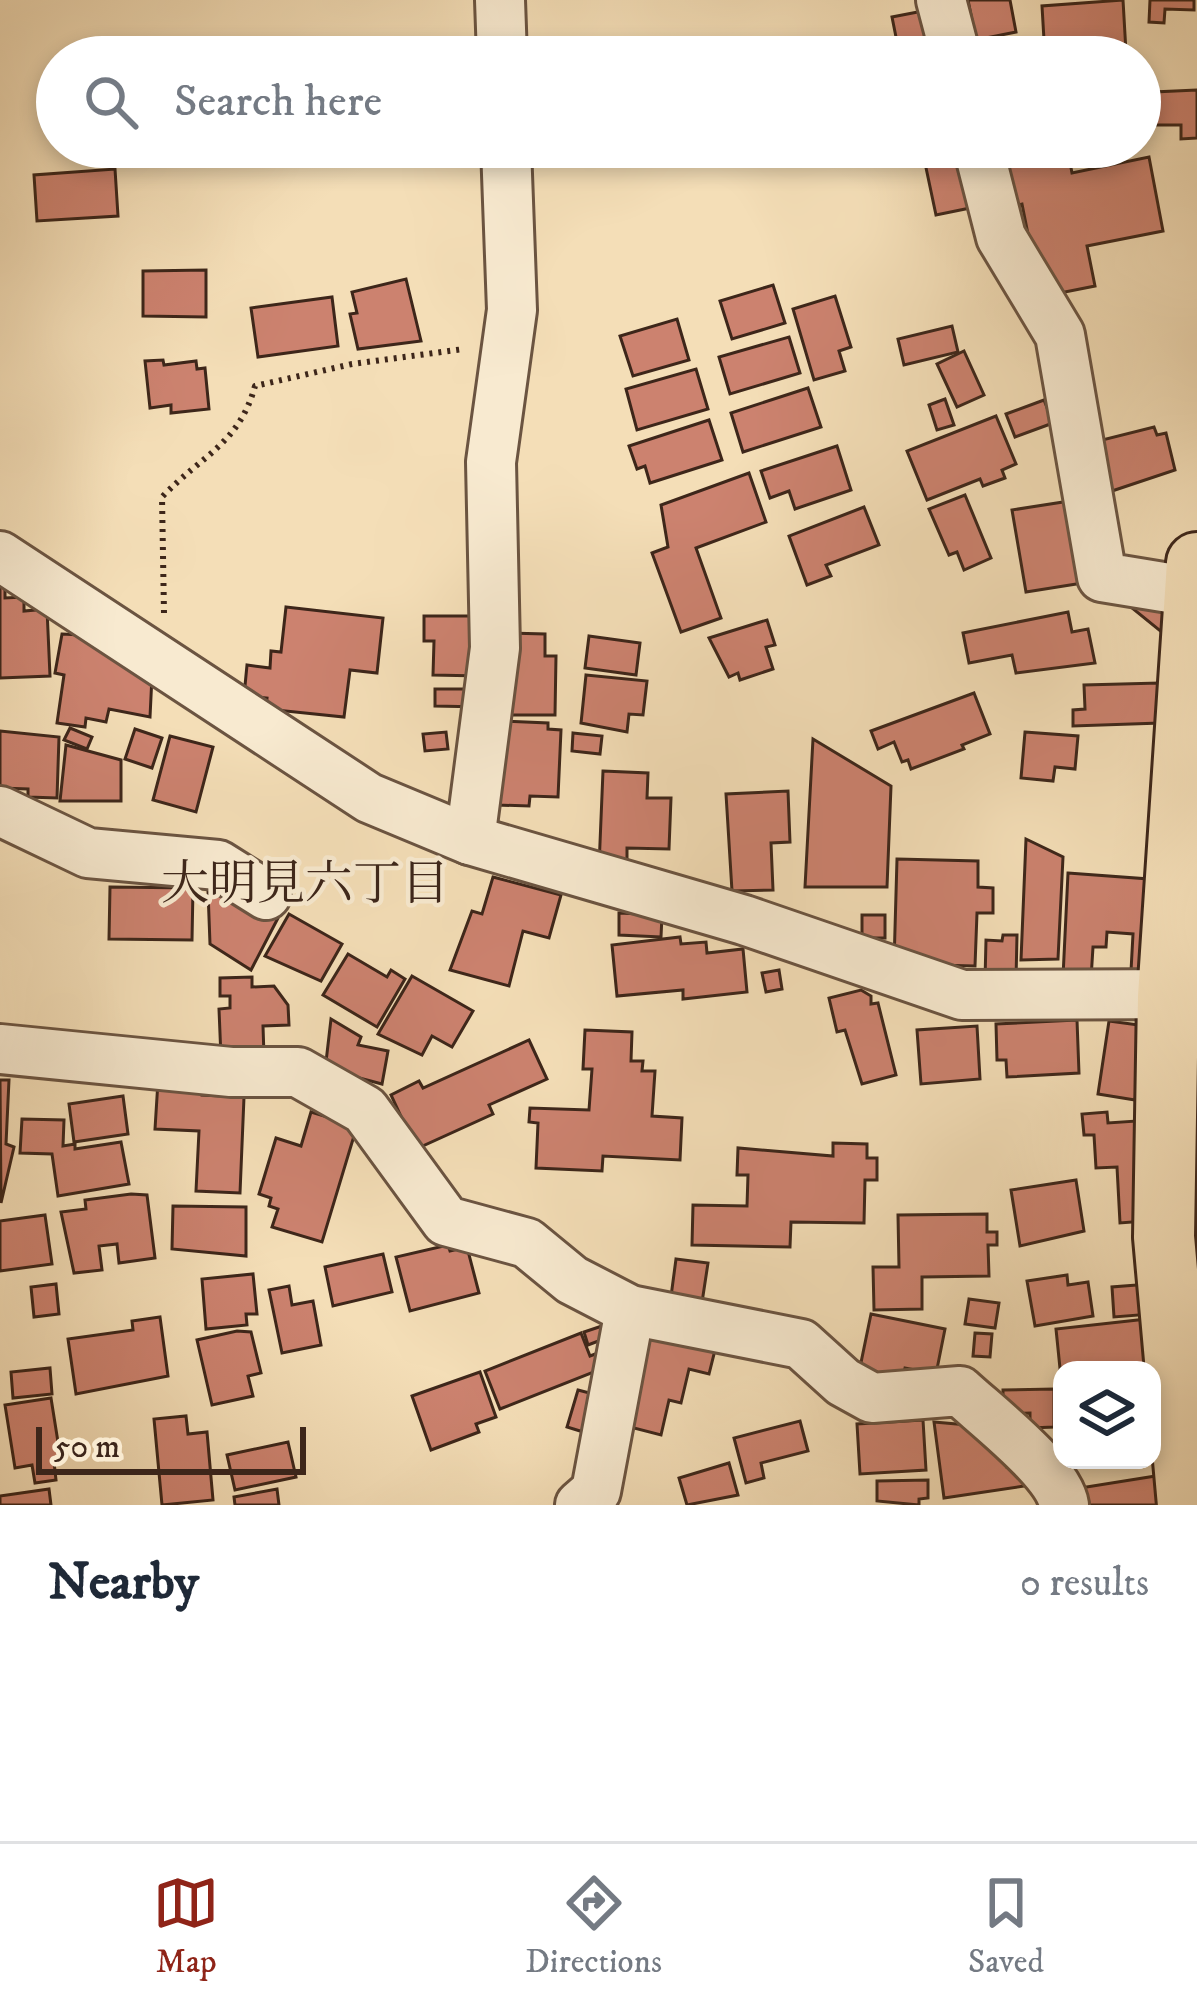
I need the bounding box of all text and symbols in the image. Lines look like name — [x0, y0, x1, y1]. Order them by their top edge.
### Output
search box — [36, 36, 1161, 168]
icon: search — [78, 69, 144, 135]
text: Search here — [174, 74, 382, 130]
district label: 大明見六丁目 — [161, 855, 449, 915]
map controls — [1053, 1361, 1161, 1469]
button: layers — [1053, 1361, 1161, 1469]
scale bar — [36, 1421, 306, 1474]
text: 50 m — [54, 1427, 120, 1468]
text: Nearby — [48, 1551, 199, 1615]
text: 0 results — [1020, 1559, 1149, 1608]
tab: Map — [153, 1870, 219, 1983]
tab: Directions — [525, 1870, 662, 1983]
tab: Saved — [968, 1870, 1044, 1983]

